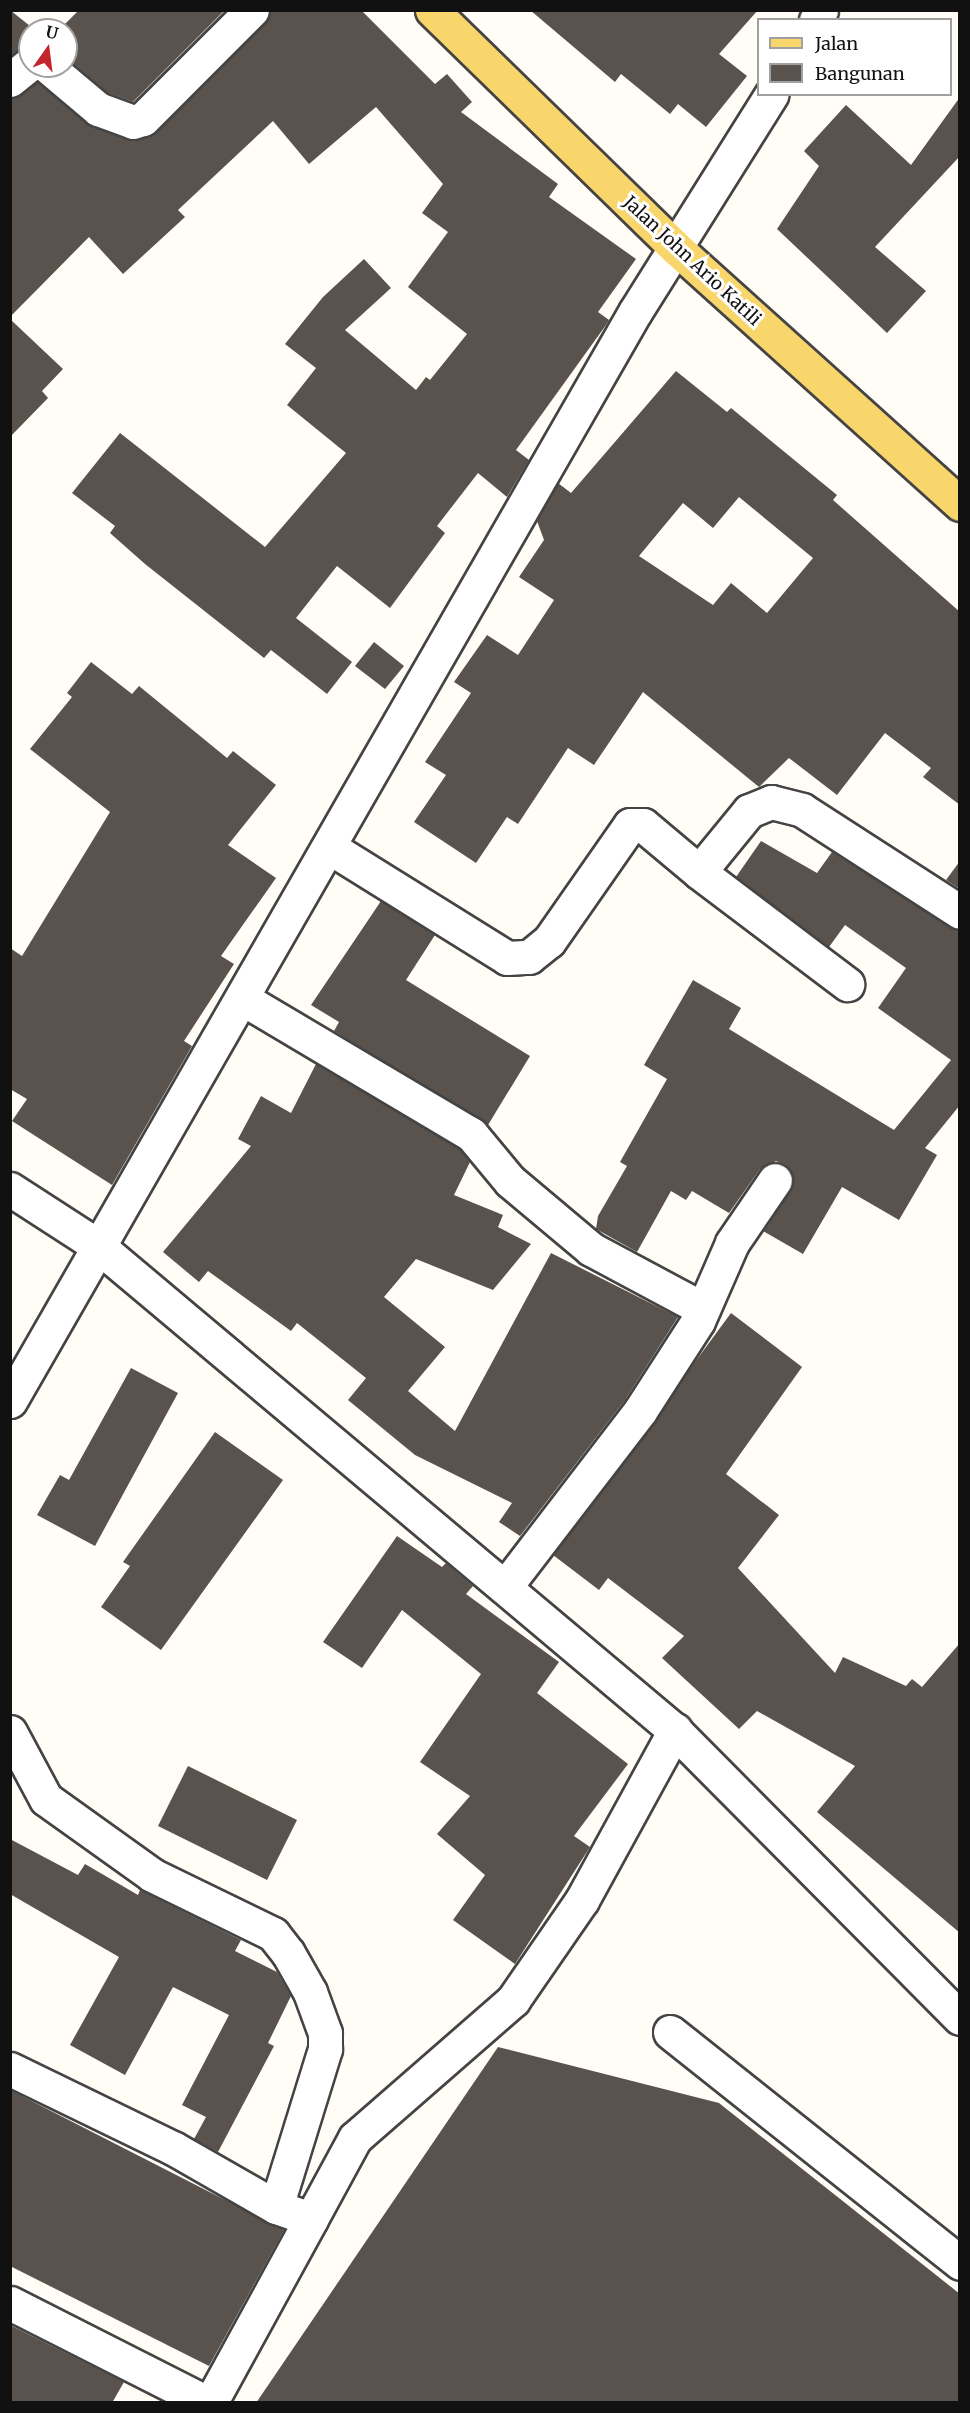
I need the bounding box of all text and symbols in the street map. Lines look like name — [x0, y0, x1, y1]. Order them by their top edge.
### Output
north arrow — [18, 18, 78, 78]
legend — [757, 18, 952, 96]
text: U — [44, 21, 60, 44]
text: Jalan — [815, 32, 858, 55]
text: Bangunan — [815, 62, 905, 85]
street label: Jalan John Ario Katili — [619, 192, 765, 330]

